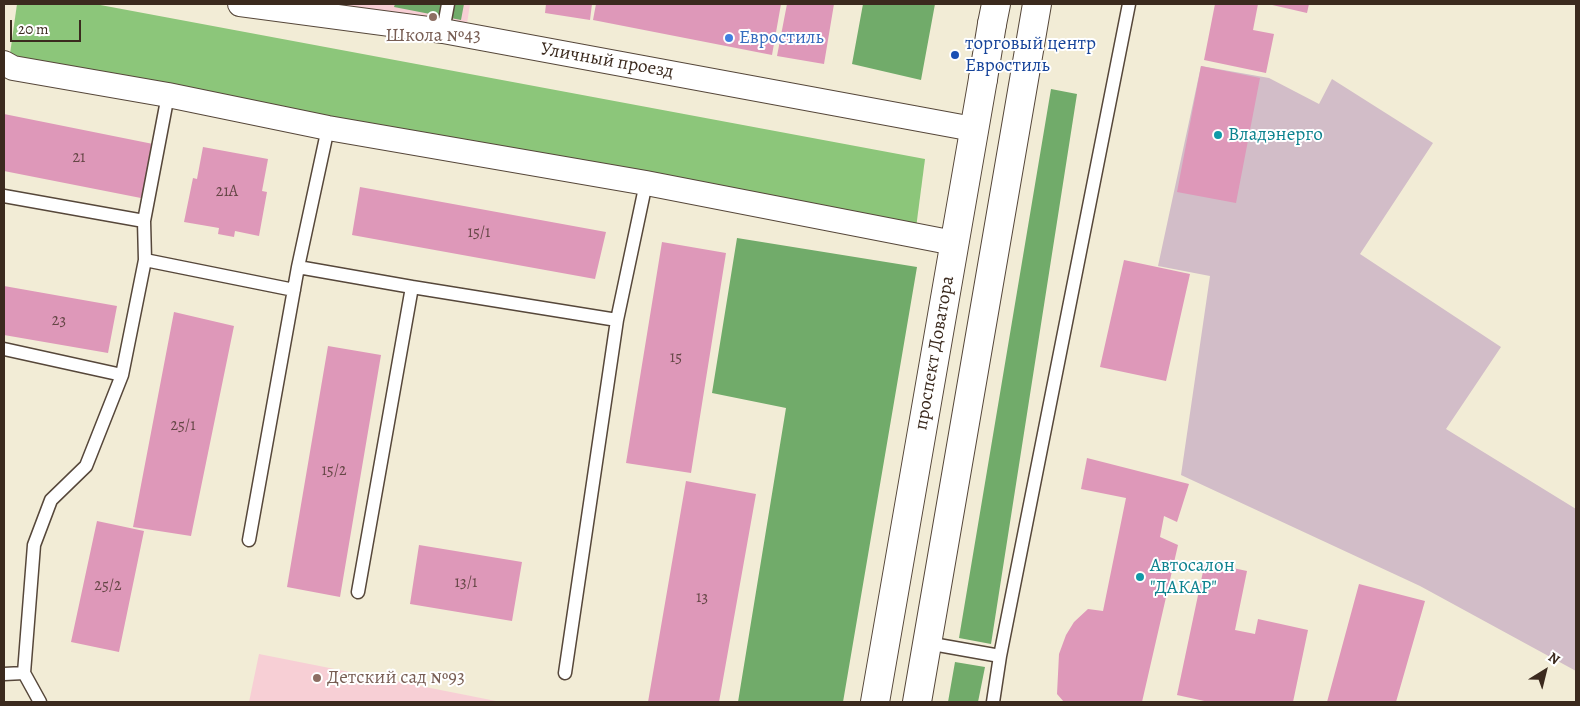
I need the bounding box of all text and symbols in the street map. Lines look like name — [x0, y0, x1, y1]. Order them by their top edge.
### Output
scale bar — [12, 10, 84, 42]
marker: Школа №43 — [427, 11, 439, 23]
text: 20 m — [18, 19, 49, 39]
place label: Школа №43 — [385, 25, 481, 47]
place label: Евростиль — [739, 27, 824, 49]
marker: Евростиль — [723, 32, 735, 44]
place label: торговый центр Евростиль — [965, 33, 1096, 77]
street label: Уличный проезд — [539, 38, 675, 84]
marker: торговый центр Евростиль — [949, 49, 961, 61]
place label: Владэнерго — [1228, 124, 1323, 146]
marker: Владэнерго — [1212, 129, 1224, 141]
house number: 21 — [72, 148, 86, 168]
house number: 21А — [216, 182, 238, 202]
house number: 15/1 — [467, 223, 491, 243]
street label: проспект Доватора — [910, 274, 960, 432]
house number: 23 — [52, 311, 66, 331]
house number: 15 — [670, 348, 682, 368]
house number: 25/1 — [170, 416, 196, 436]
house number: 15/2 — [321, 461, 347, 481]
place label: Автосалон "ДАКАР" — [1150, 555, 1235, 599]
marker: Автосалон "ДАКАР" — [1134, 571, 1146, 583]
house number: 13/1 — [455, 573, 477, 593]
house number: 25/2 — [94, 576, 122, 596]
house number: 13 — [696, 588, 708, 608]
north arrow — [1520, 646, 1570, 696]
text: N — [1544, 648, 1564, 669]
place label: Детский сад №93 — [327, 667, 465, 689]
marker: Детский сад №93 — [311, 672, 323, 684]

